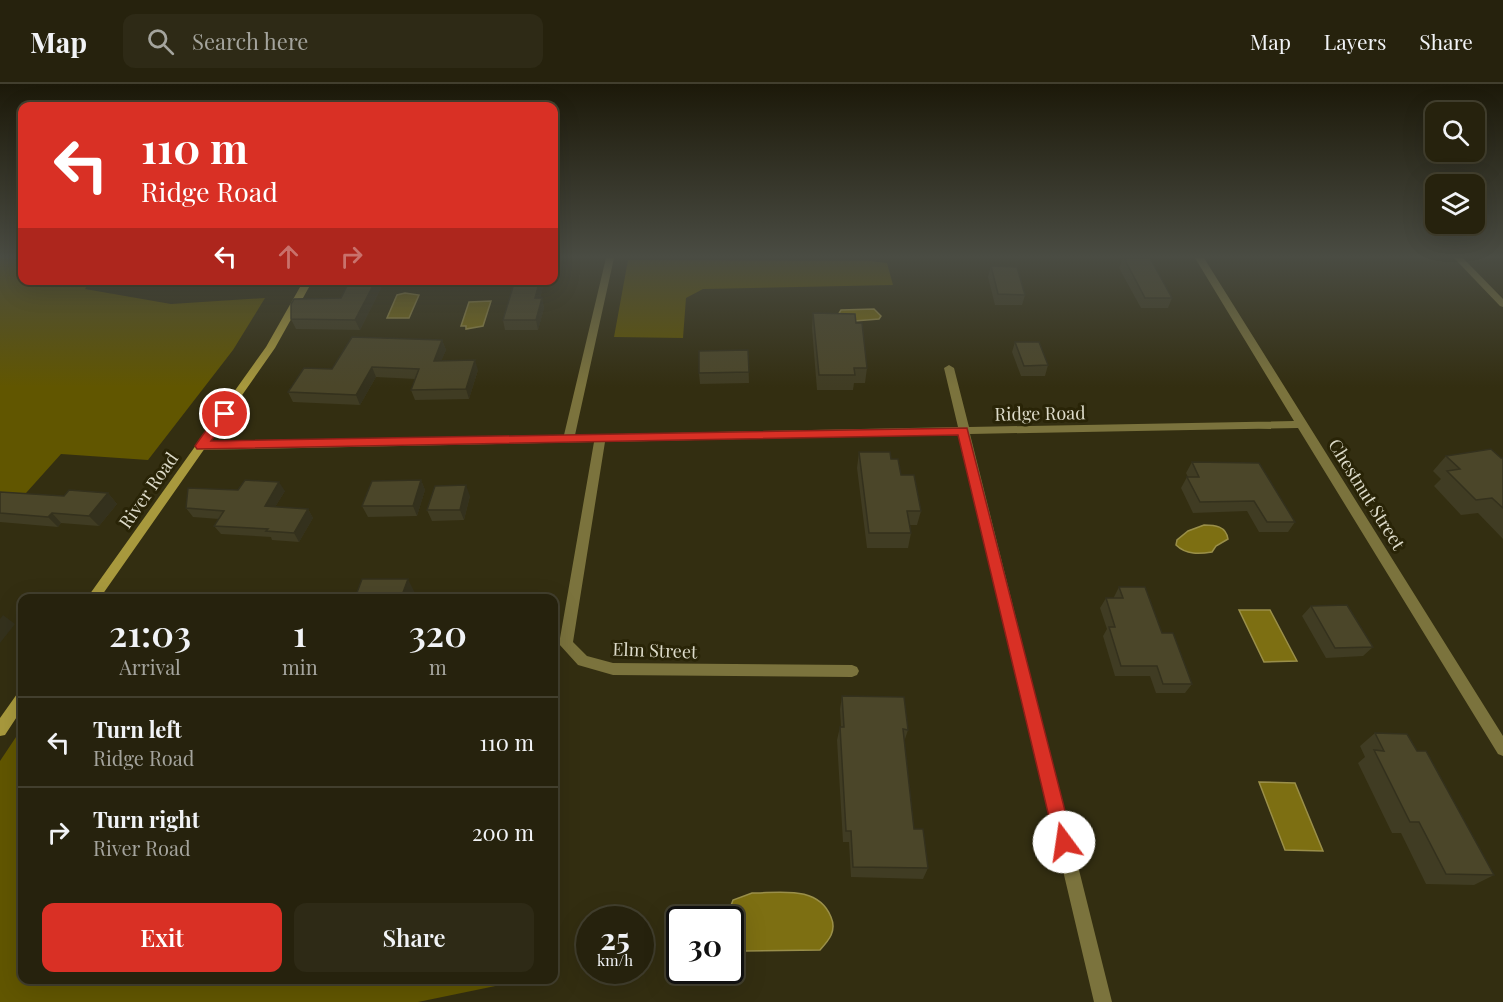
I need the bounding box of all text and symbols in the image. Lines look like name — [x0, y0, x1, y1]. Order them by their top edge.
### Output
search box — [123, 14, 543, 68]
text: Map — [30, 23, 87, 60]
icon: search — [144, 25, 177, 58]
text: Search here — [192, 26, 308, 56]
text: Map — [1250, 27, 1291, 55]
text: Layers — [1324, 27, 1386, 55]
text: Share — [1419, 27, 1473, 55]
map controls — [1425, 102, 1485, 234]
button: search — [1425, 102, 1485, 162]
text: 110 m — [141, 119, 248, 175]
icon: left — [42, 126, 120, 204]
text: Ridge Road — [141, 173, 278, 209]
button: layers — [1425, 174, 1485, 234]
icon: left — [209, 240, 242, 273]
icon: ahead — [272, 240, 305, 273]
icon: right — [335, 240, 368, 273]
pin — [199, 388, 250, 439]
icon: arrive — [208, 397, 241, 430]
street label: Ridge Road — [994, 400, 1086, 426]
street label: Chestnut Street — [1323, 434, 1411, 555]
street label: River Road — [113, 447, 183, 533]
text: 21:03 — [109, 608, 191, 656]
text: 1 — [293, 608, 307, 656]
text: 320 — [409, 608, 467, 656]
street label: Elm Street — [612, 637, 698, 663]
text: Arrival — [119, 653, 181, 680]
text: min — [282, 653, 318, 680]
text: m — [429, 653, 447, 680]
text: Turn left — [93, 714, 182, 744]
icon: left — [42, 726, 75, 759]
text: 110 m — [480, 727, 534, 757]
text: Ridge Road — [93, 744, 194, 771]
text: Turn right — [93, 804, 199, 834]
position arrow — [1032, 810, 1096, 874]
icon: right — [42, 816, 75, 849]
text: 200 m — [472, 817, 534, 847]
text: River Road — [93, 834, 191, 861]
button: Exit — [42, 903, 282, 972]
button: Share — [294, 903, 534, 972]
speed limit sign: 30 — [666, 906, 744, 984]
text: 25 — [600, 918, 630, 958]
text: km/h — [597, 950, 633, 970]

